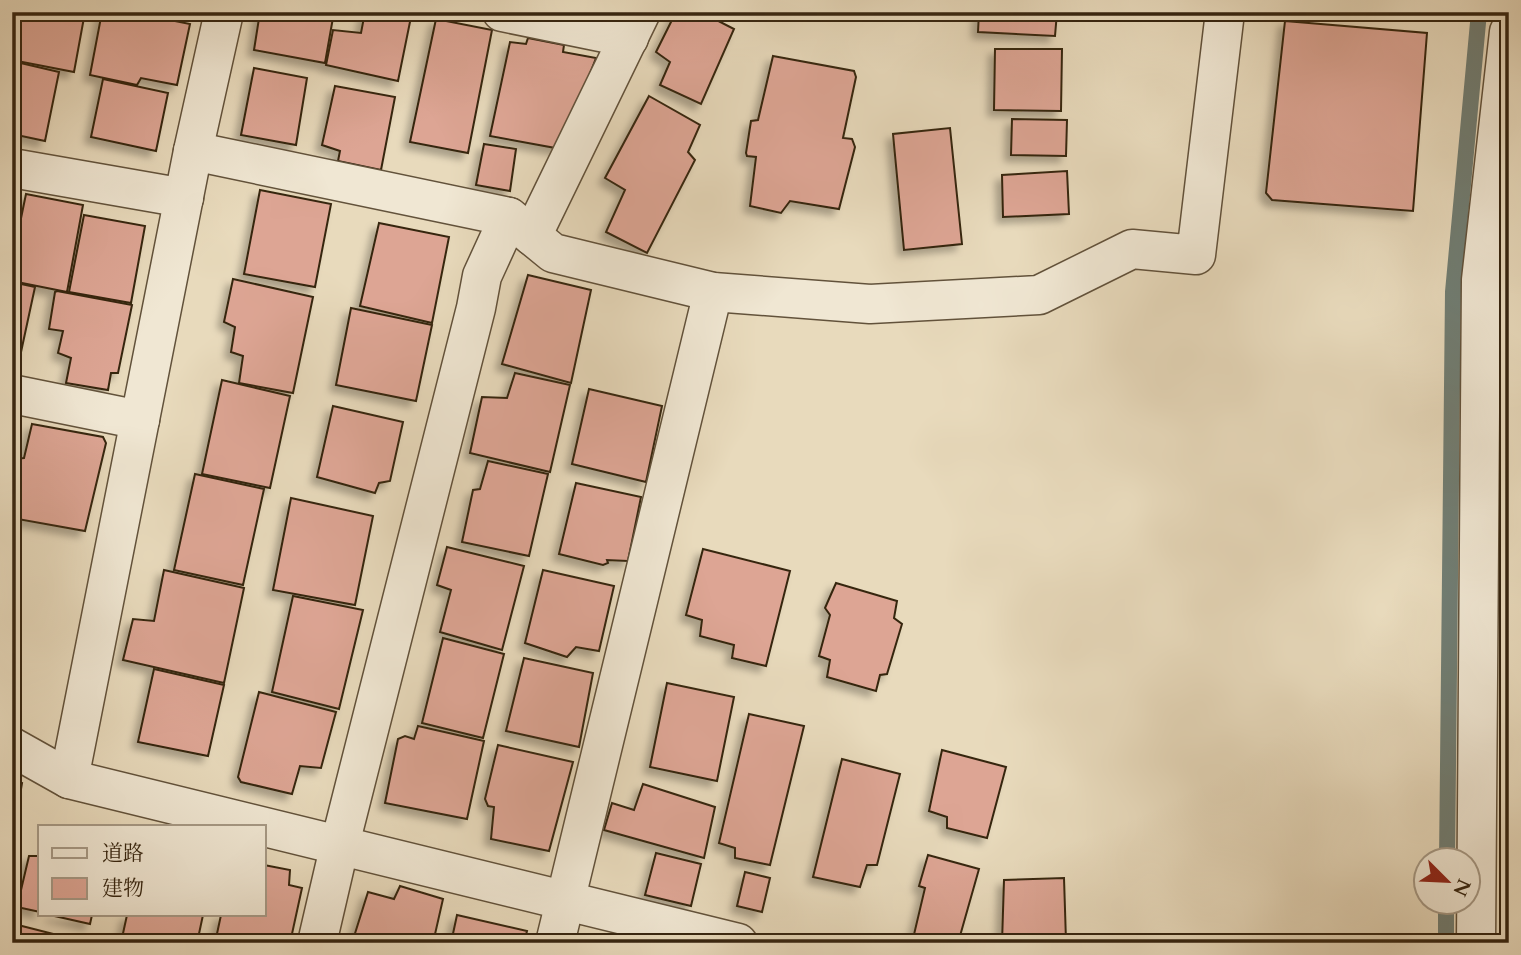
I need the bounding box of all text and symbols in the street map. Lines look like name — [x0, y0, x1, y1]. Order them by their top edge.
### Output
legend — [38, 825, 266, 916]
text: 道路 — [102, 839, 144, 868]
north arrow — [1412, 846, 1482, 916]
text: 建物 — [102, 874, 144, 903]
text: N — [1446, 875, 1477, 901]

